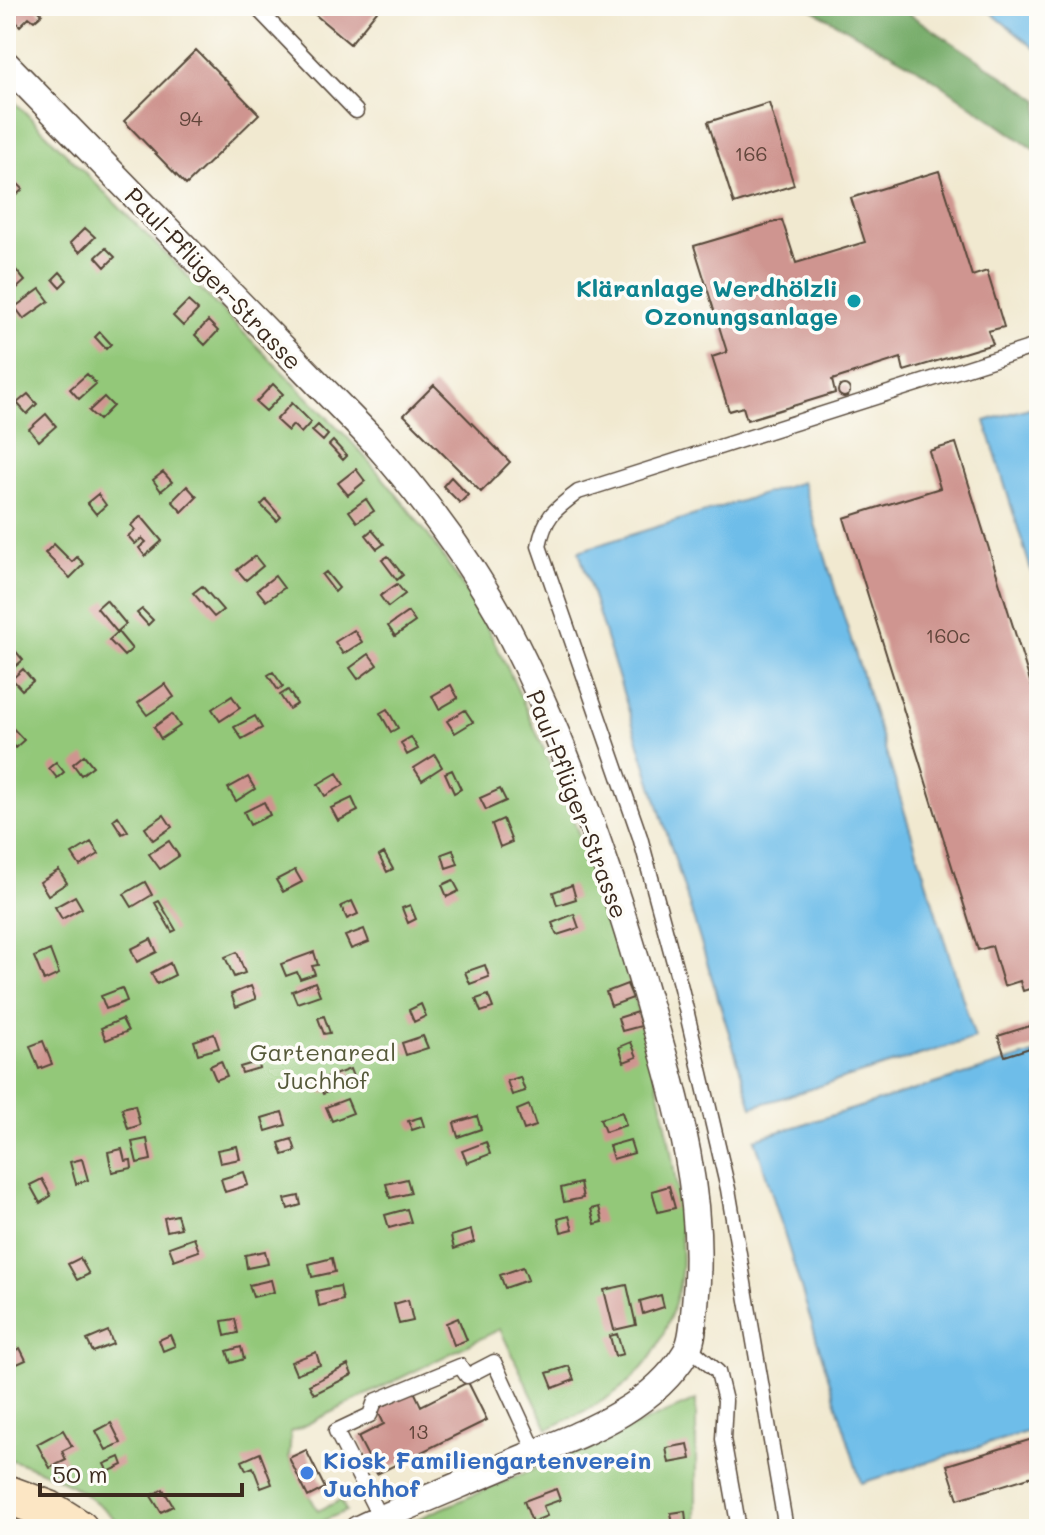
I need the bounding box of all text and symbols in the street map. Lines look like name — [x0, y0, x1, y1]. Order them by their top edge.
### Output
house number: 94 — [179, 105, 203, 131]
house number: 166 — [734, 140, 768, 166]
street label: Paul-Pflüger-Strasse — [119, 180, 309, 376]
place label: Kläranlage Werdhölzli Ozonungsanlage — [576, 272, 838, 331]
marker: Kläranlage Werdhölzli Ozonungsanlage — [845, 292, 863, 310]
house number: 160c — [925, 622, 971, 648]
street label: Paul-Pflüger-Strasse — [520, 685, 636, 923]
park label: Gartenareal Juchhof — [250, 1036, 396, 1095]
house number: 13 — [408, 1418, 428, 1444]
place label: Kiosk Familiengartenverein Juchhof — [323, 1444, 651, 1503]
scale bar — [40, 1447, 242, 1497]
text: 50 m — [52, 1458, 108, 1489]
marker: Kiosk Familiengartenverein Juchhof — [298, 1464, 316, 1482]

